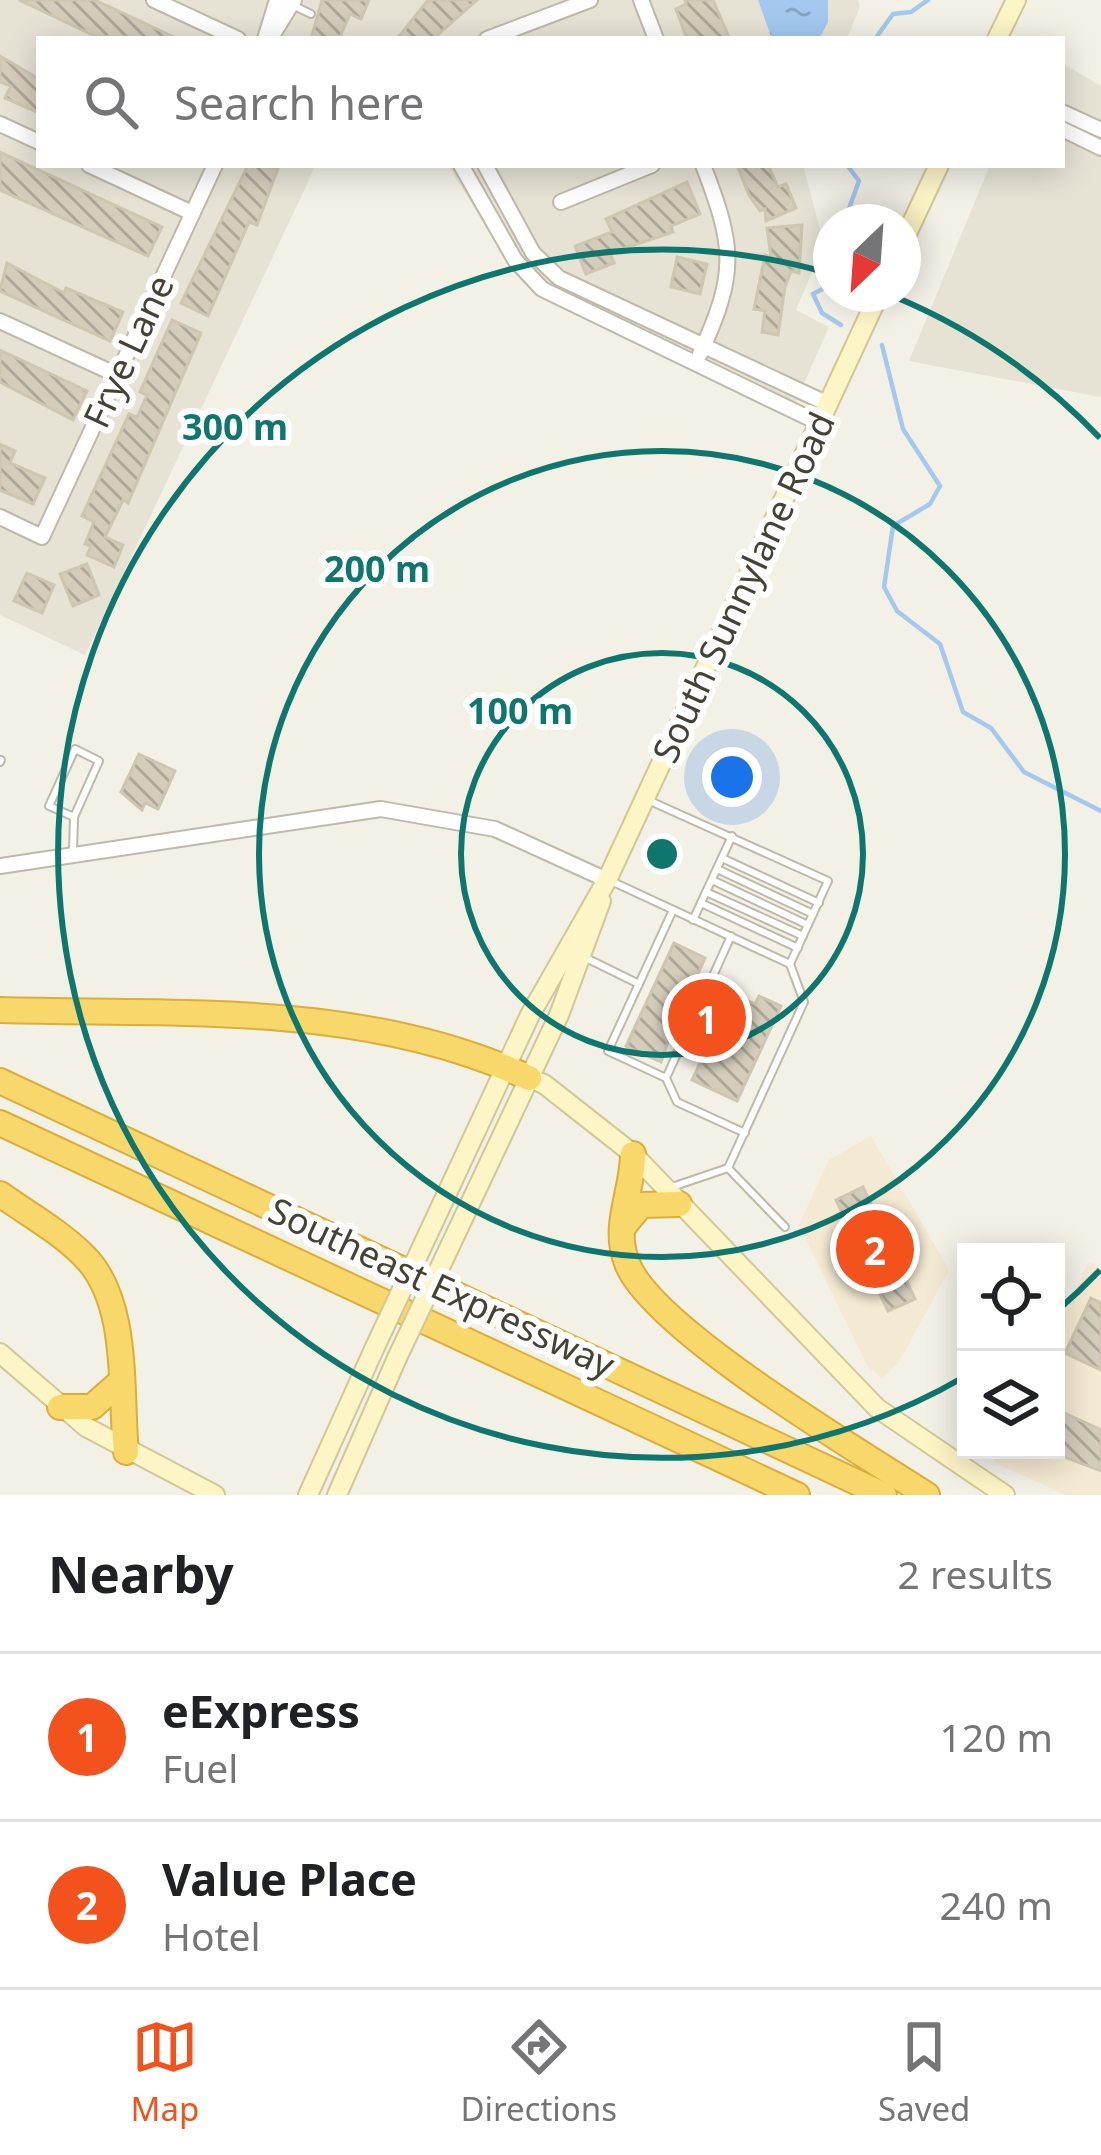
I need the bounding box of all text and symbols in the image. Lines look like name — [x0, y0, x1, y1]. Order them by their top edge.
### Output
search box — [36, 36, 1065, 168]
icon: search — [78, 69, 144, 135]
text: Search here — [174, 72, 424, 133]
north arrow — [813, 204, 921, 312]
street label: Frye Lane — [71, 267, 185, 435]
text: 300 m — [182, 402, 288, 451]
street label: South Sunnylane Road — [640, 404, 846, 770]
text: 200 m — [324, 544, 430, 593]
text: 100 m — [467, 686, 573, 735]
your location — [702, 747, 762, 807]
centre of rings — [641, 833, 683, 875]
pin: 1 — [668, 973, 746, 1063]
street label: Southeast Expressway — [261, 1185, 623, 1389]
pin: 2 — [836, 1204, 914, 1294]
map controls — [957, 1243, 1065, 1459]
button: locate — [957, 1243, 1065, 1351]
button: layers — [957, 1351, 1065, 1459]
text: Nearby — [48, 1538, 234, 1608]
text: 2 results — [898, 1547, 1053, 1600]
text: eExpress — [162, 1680, 360, 1741]
text: 1 — [76, 1710, 98, 1763]
text: 120 m — [939, 1710, 1053, 1763]
text: Fuel — [162, 1741, 238, 1794]
text: Value Place — [162, 1848, 417, 1909]
text: 2 — [76, 1878, 98, 1931]
text: 240 m — [939, 1878, 1053, 1931]
text: Hotel — [162, 1909, 261, 1962]
tab: Map — [131, 2014, 199, 2131]
tab: Directions — [460, 2014, 617, 2131]
tab: Saved — [878, 2014, 970, 2131]

